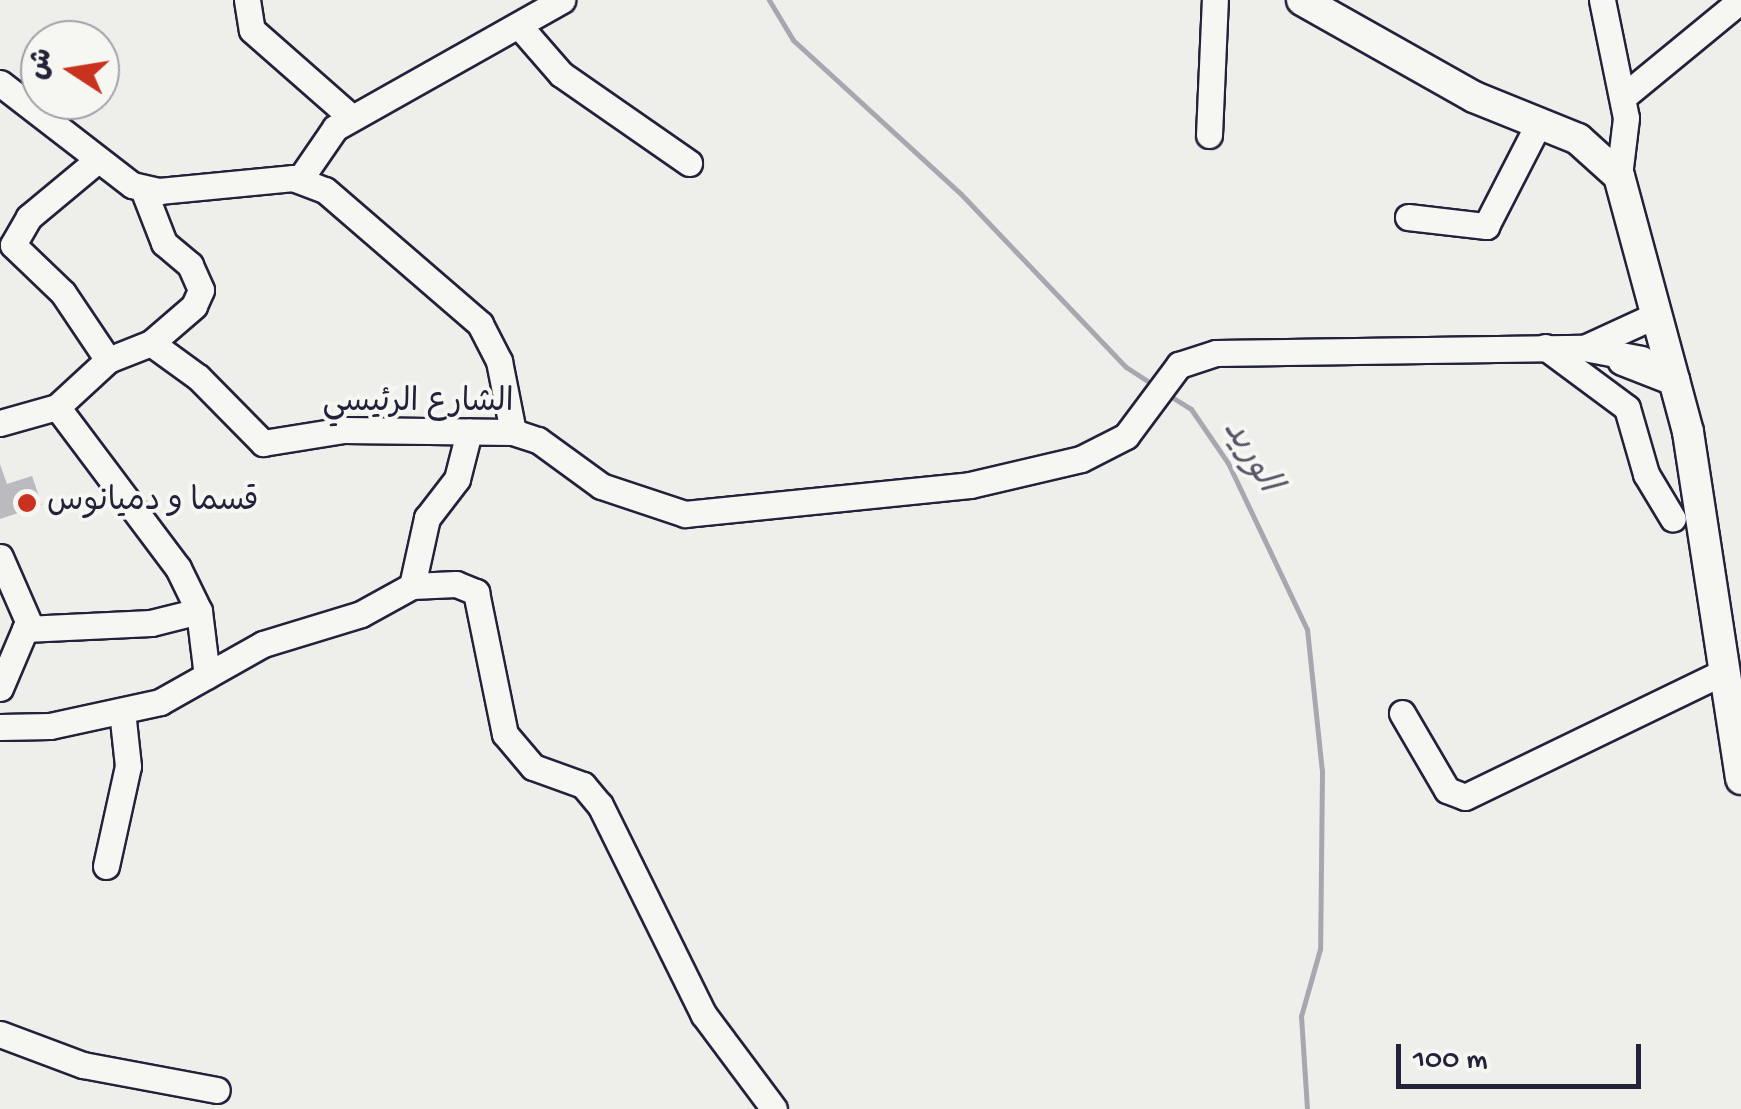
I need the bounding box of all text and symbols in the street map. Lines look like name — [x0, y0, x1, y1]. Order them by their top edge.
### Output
north arrow — [20, 20, 120, 120]
text: ش — [23, 46, 61, 83]
street label: الشارع الرئيسي — [322, 385, 514, 423]
water label: الوريد — [1211, 413, 1287, 501]
place label: قسما و دميانوس — [47, 484, 259, 522]
marker: قسما و دميانوس — [16, 492, 38, 514]
scale bar — [1401, 1024, 1646, 1086]
text: 100 m — [1413, 1044, 1488, 1079]

